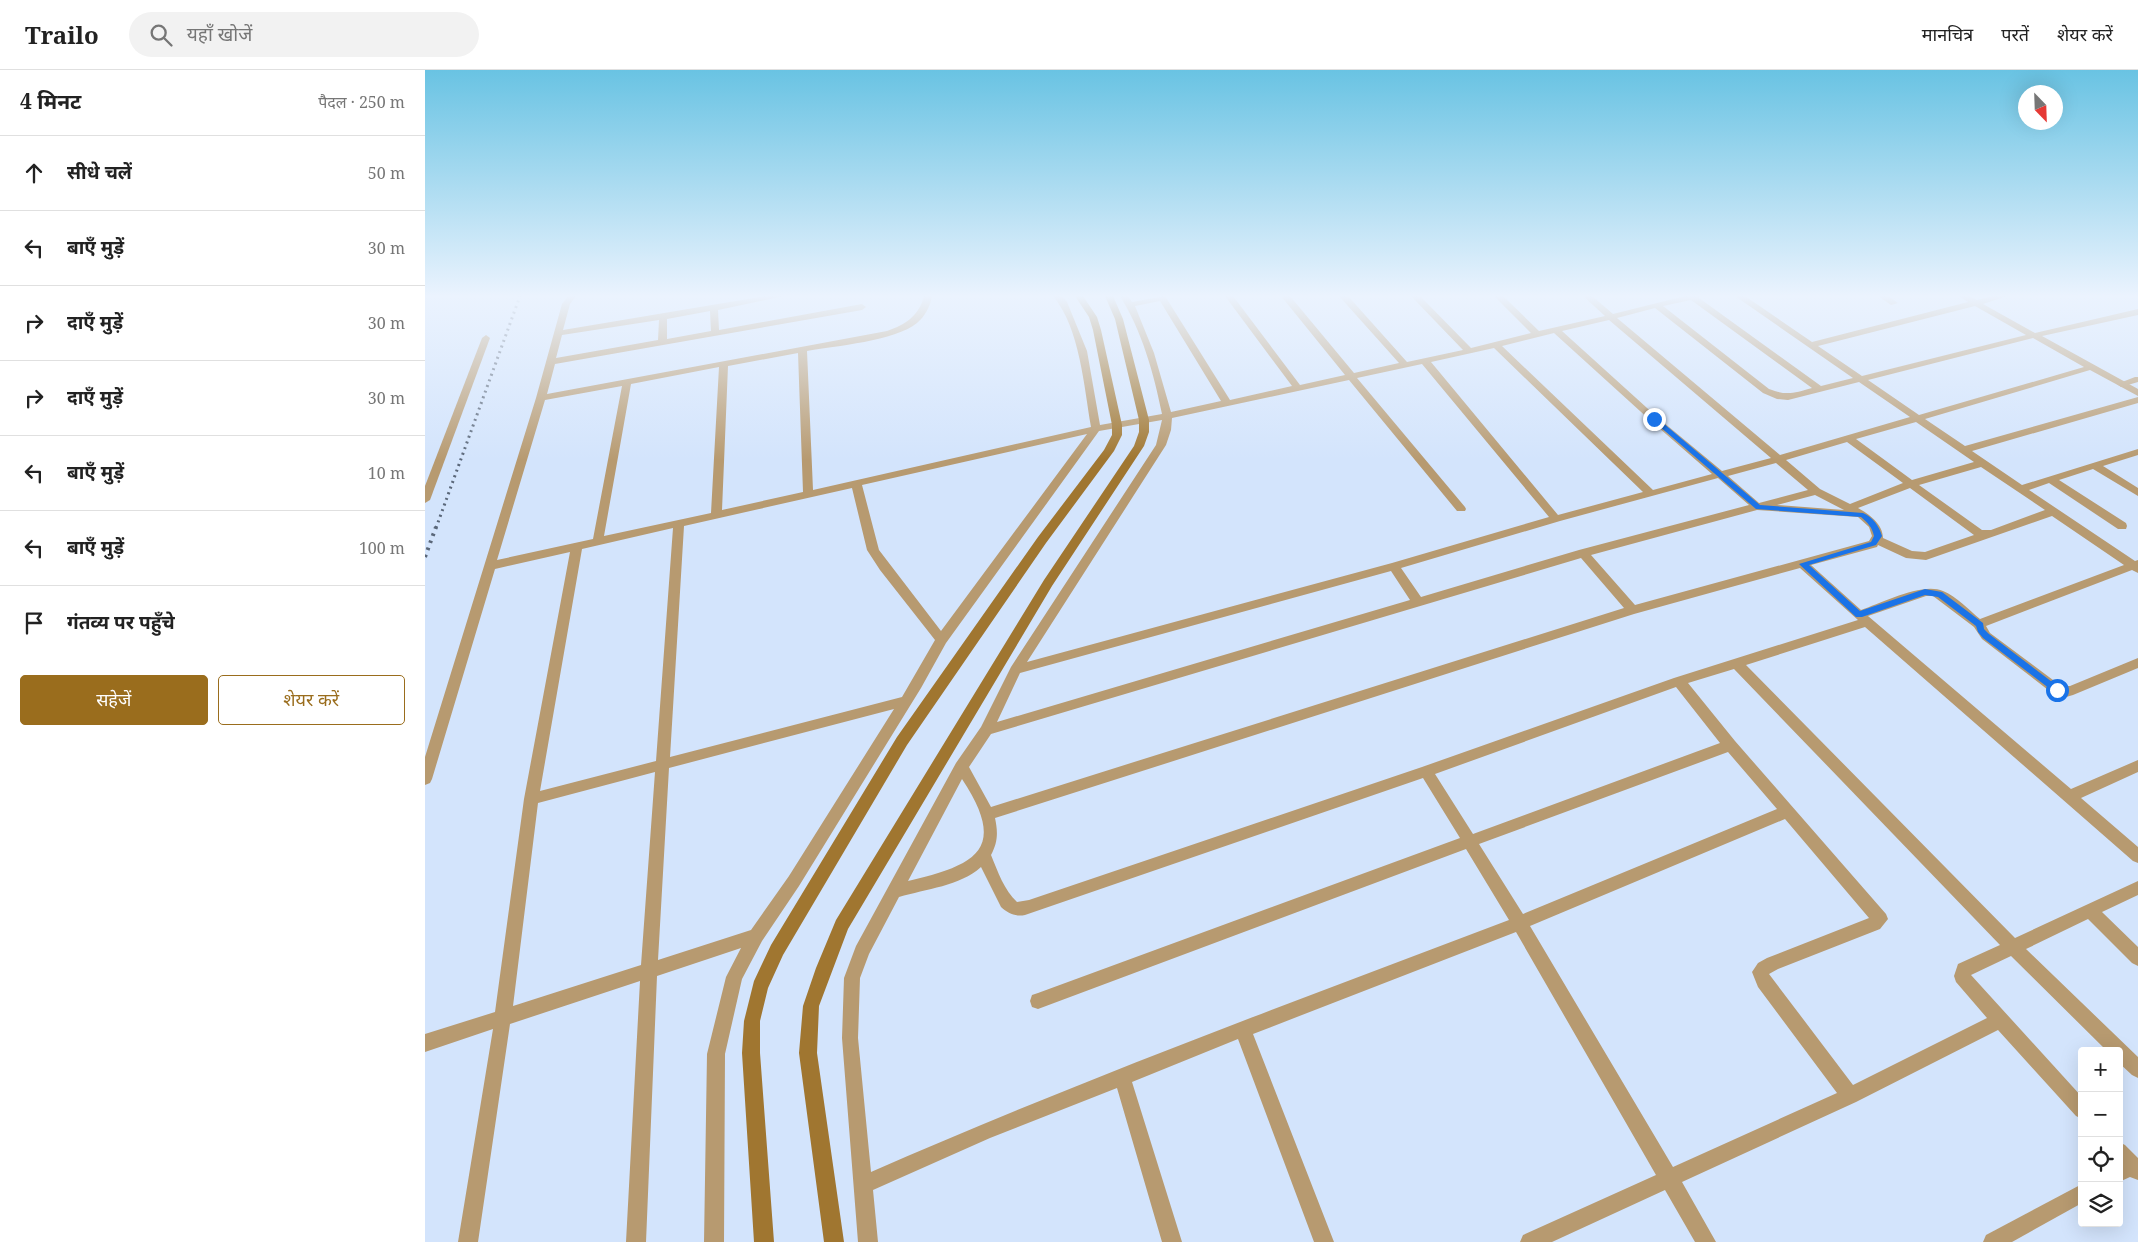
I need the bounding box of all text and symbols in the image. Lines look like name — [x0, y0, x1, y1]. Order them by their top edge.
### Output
search box — [129, 12, 479, 57]
text: Trailo — [25, 18, 99, 51]
icon: search — [147, 21, 175, 49]
text: यहाँ खोजें — [187, 21, 252, 47]
text: मानचित्र — [1922, 22, 1973, 46]
text: परतें — [2001, 22, 2029, 46]
text: शेयर करें — [2057, 22, 2113, 46]
north arrow — [2018, 85, 2063, 130]
text: 4 मिनट — [20, 87, 81, 115]
text: पैदल · 250 m — [318, 91, 405, 113]
icon: ahead — [20, 159, 48, 187]
text: सीधे चलें — [67, 159, 132, 185]
text: 50 m — [368, 162, 405, 184]
icon: left — [20, 234, 48, 262]
text: बाएँ मुड़ें — [67, 234, 124, 260]
text: 30 m — [368, 237, 405, 259]
icon: right — [20, 309, 48, 337]
text: दाएँ मुड़ें — [67, 309, 123, 335]
text: 30 m — [368, 312, 405, 334]
icon: right — [20, 384, 48, 412]
text: दाएँ मुड़ें — [67, 384, 123, 410]
text: 30 m — [368, 387, 405, 409]
route end — [1643, 408, 1666, 431]
icon: left — [20, 459, 48, 487]
text: बाएँ मुड़ें — [67, 459, 124, 485]
text: 10 m — [368, 462, 405, 484]
icon: left — [20, 534, 48, 562]
text: बाएँ मुड़ें — [67, 534, 124, 560]
text: 100 m — [359, 537, 405, 559]
icon: arrive — [20, 609, 48, 637]
text: गंतव्य पर पहुँचे — [67, 609, 175, 635]
button: सहेजें — [20, 675, 208, 725]
button: शेयर करें — [218, 675, 405, 725]
route start — [2046, 679, 2069, 702]
map controls — [2078, 1047, 2123, 1227]
button: + — [2078, 1047, 2123, 1092]
button: − — [2078, 1092, 2123, 1137]
button: locate — [2078, 1137, 2123, 1182]
button: layers — [2078, 1182, 2123, 1227]

